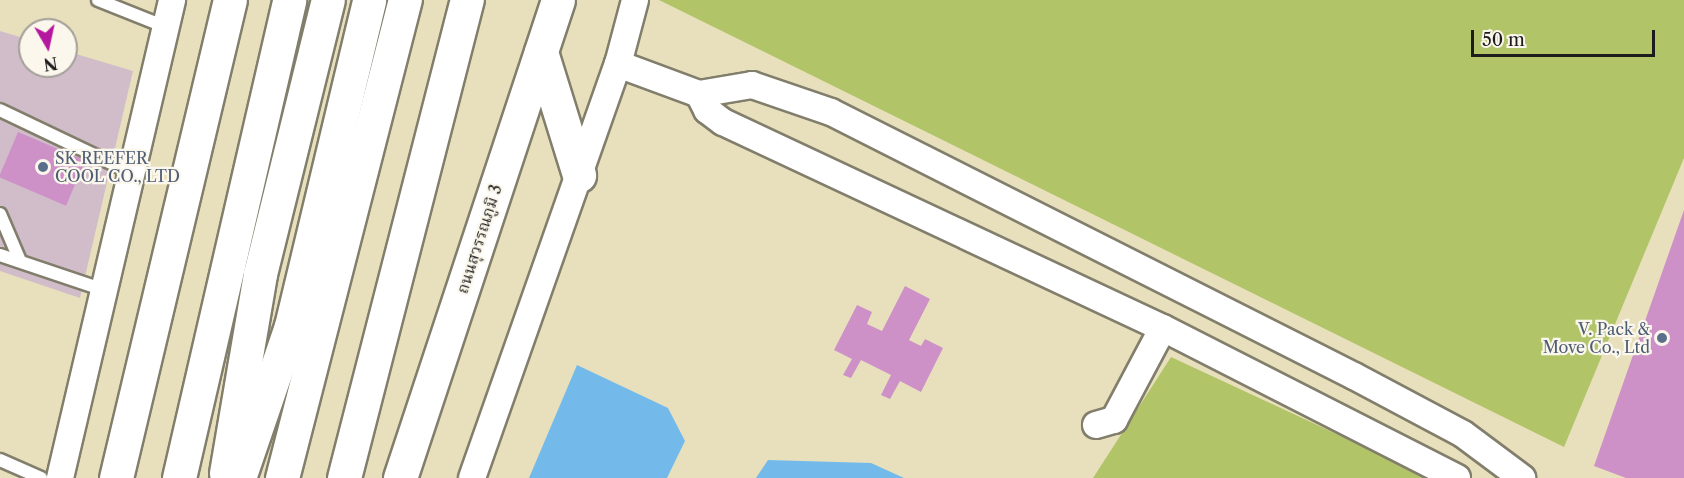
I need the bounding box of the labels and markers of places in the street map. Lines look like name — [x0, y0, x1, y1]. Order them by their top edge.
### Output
place label: SK REEFER COOL CO., LTD — [55, 148, 180, 186]
marker: SK REEFER COOL CO., LTD — [36, 160, 50, 174]
place label: V. Pack & Move Co., Ltd — [1543, 319, 1650, 357]
marker: V. Pack & Move Co., Ltd — [1655, 331, 1669, 345]

